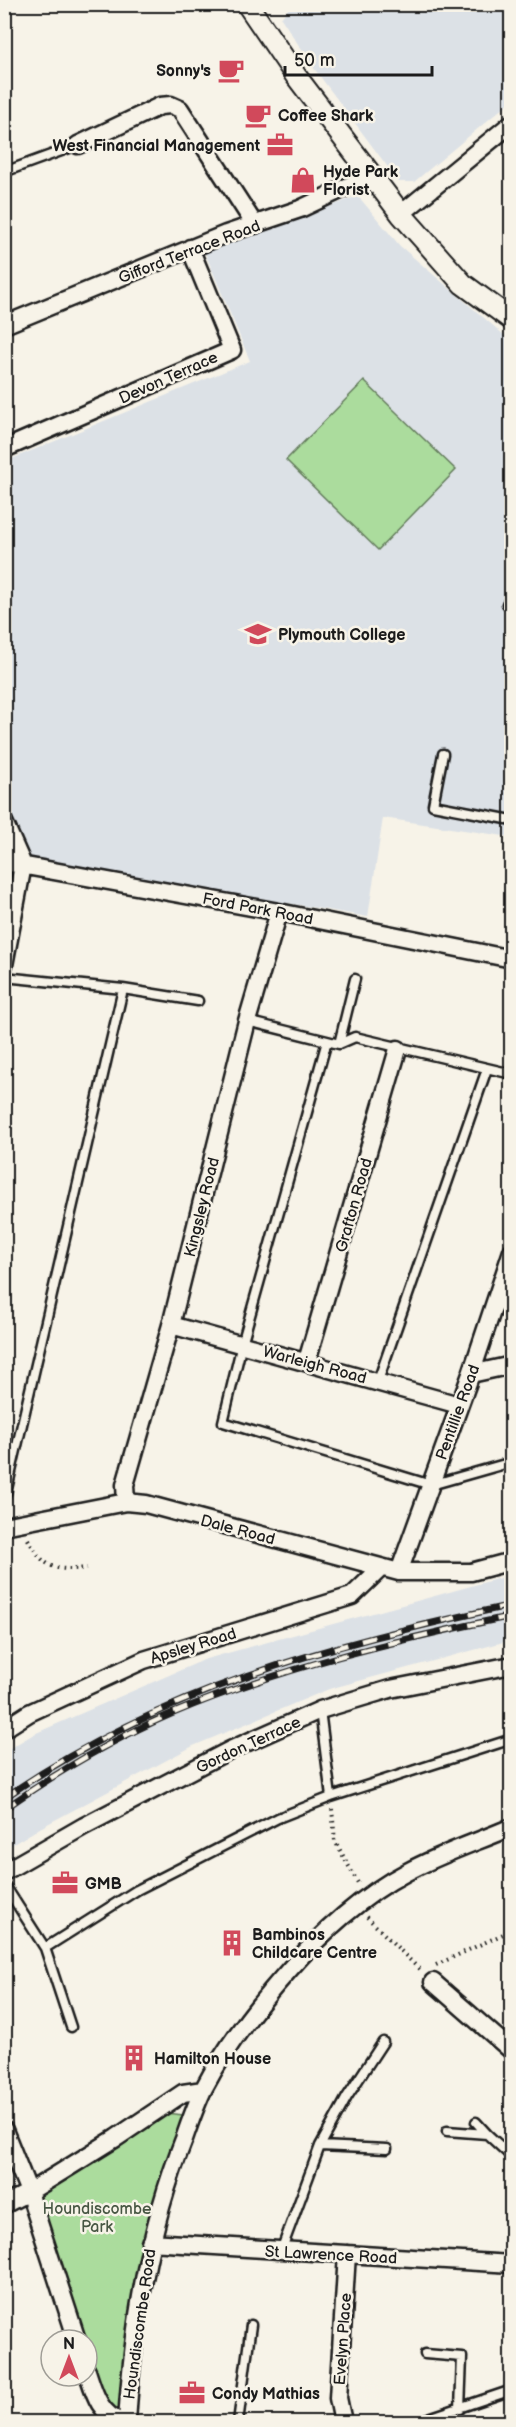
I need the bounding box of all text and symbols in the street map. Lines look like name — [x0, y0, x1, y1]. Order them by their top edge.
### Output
scale bar — [285, 39, 432, 77]
text: 50 m — [294, 50, 335, 71]
cafe icon: Sonny's — [216, 55, 246, 85]
place label: Sonny's — [156, 62, 211, 81]
cafe icon: Coffee Shark — [243, 100, 273, 130]
place label: Coffee Shark — [278, 107, 374, 126]
office icon: West Financial Management — [265, 130, 295, 160]
place label: West Financial Management — [53, 137, 261, 156]
place label: Hyde Park Florist — [323, 163, 399, 200]
shop icon: Hyde Park Florist — [288, 165, 318, 195]
street label: Gifford Terrace Road — [116, 217, 263, 288]
street label: Devon Terrace — [116, 348, 221, 409]
school or university icon: Plymouth College — [243, 619, 273, 649]
place label: Plymouth College — [278, 626, 406, 645]
street label: Ford Park Road — [201, 889, 315, 930]
street label: Kingsley Road — [181, 1155, 224, 1259]
street label: Grafton Road — [332, 1156, 377, 1255]
street label: Warleigh Road — [261, 1343, 368, 1388]
street label: Pentillie Road — [432, 1362, 484, 1463]
street label: Dale Road — [198, 1511, 277, 1550]
street label: Apsley Road — [148, 1624, 239, 1669]
street label: Gordon Terrace — [193, 1713, 304, 1778]
office icon: GMB — [50, 1868, 80, 1898]
place label: GMB — [85, 1875, 122, 1894]
place label: Bambinos Childcare Centre — [252, 1926, 377, 1963]
building icon: Bambinos Childcare Centre — [217, 1928, 247, 1958]
building icon: Hamilton House — [119, 2043, 149, 2073]
place label: Hamilton House — [154, 2050, 271, 2069]
park label: Houndiscombe Park — [43, 2200, 152, 2237]
street label: St Lawrence Road — [264, 2243, 398, 2268]
street label: Houndiscombe Road — [121, 2248, 160, 2401]
street label: Evelyn Place — [331, 2292, 356, 2386]
north arrow — [39, 2328, 99, 2388]
text: N — [63, 2335, 75, 2354]
office icon: Condy Mathias — [177, 2378, 207, 2408]
place label: Condy Mathias — [212, 2385, 320, 2404]

